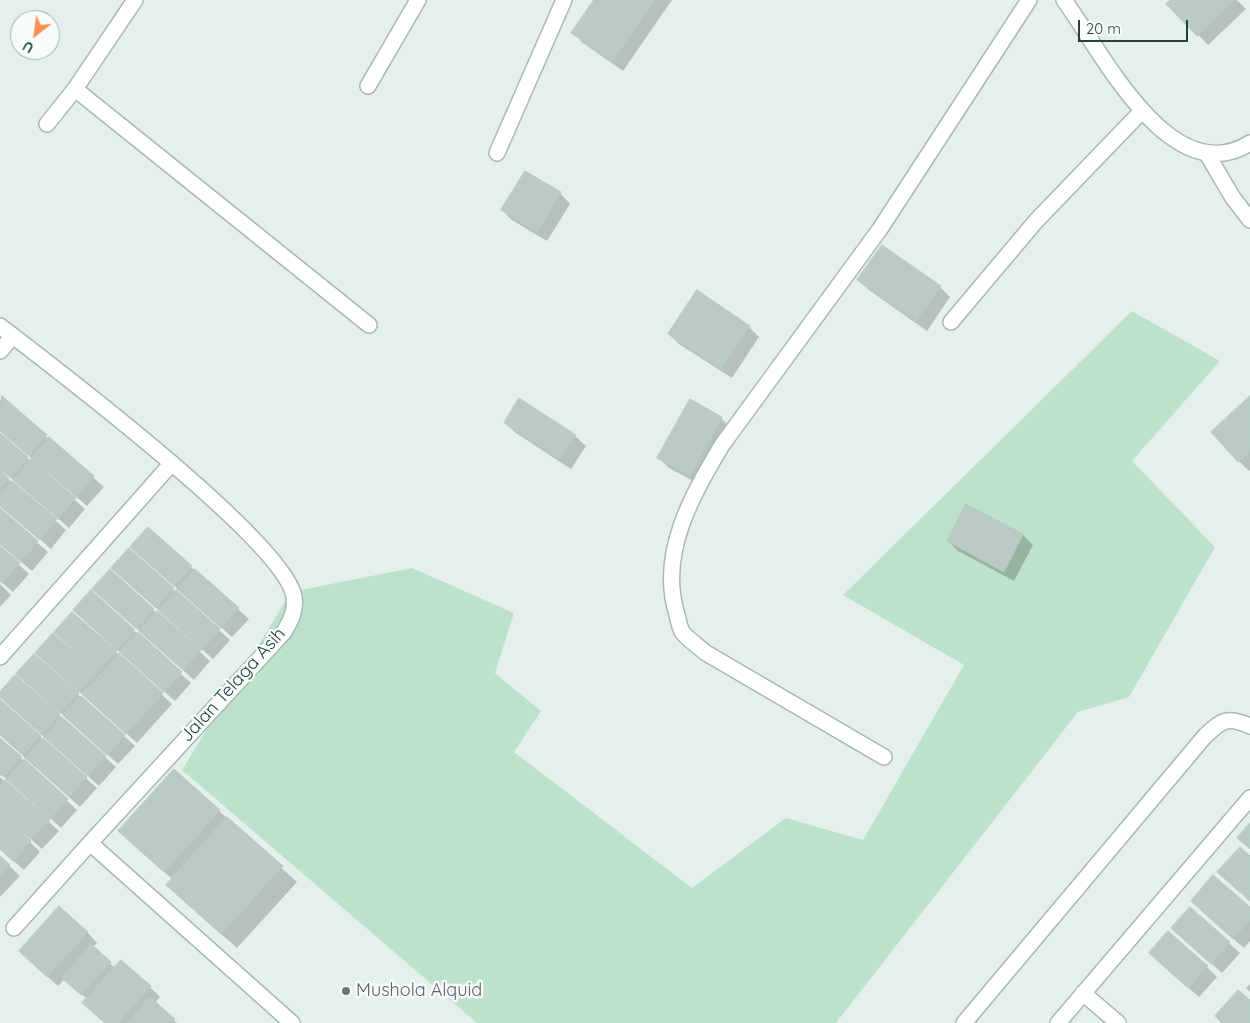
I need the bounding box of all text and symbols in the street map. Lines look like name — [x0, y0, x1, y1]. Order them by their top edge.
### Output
north arrow — [10, 10, 60, 60]
scale bar — [1080, 10, 1190, 42]
text: 20 m — [1086, 19, 1121, 38]
text: U — [19, 37, 37, 57]
street label: Jalan Telaga Asih — [176, 623, 290, 747]
place label: Mushola Alquid — [356, 980, 482, 1002]
marker: Mushola Alquid — [340, 985, 352, 997]

